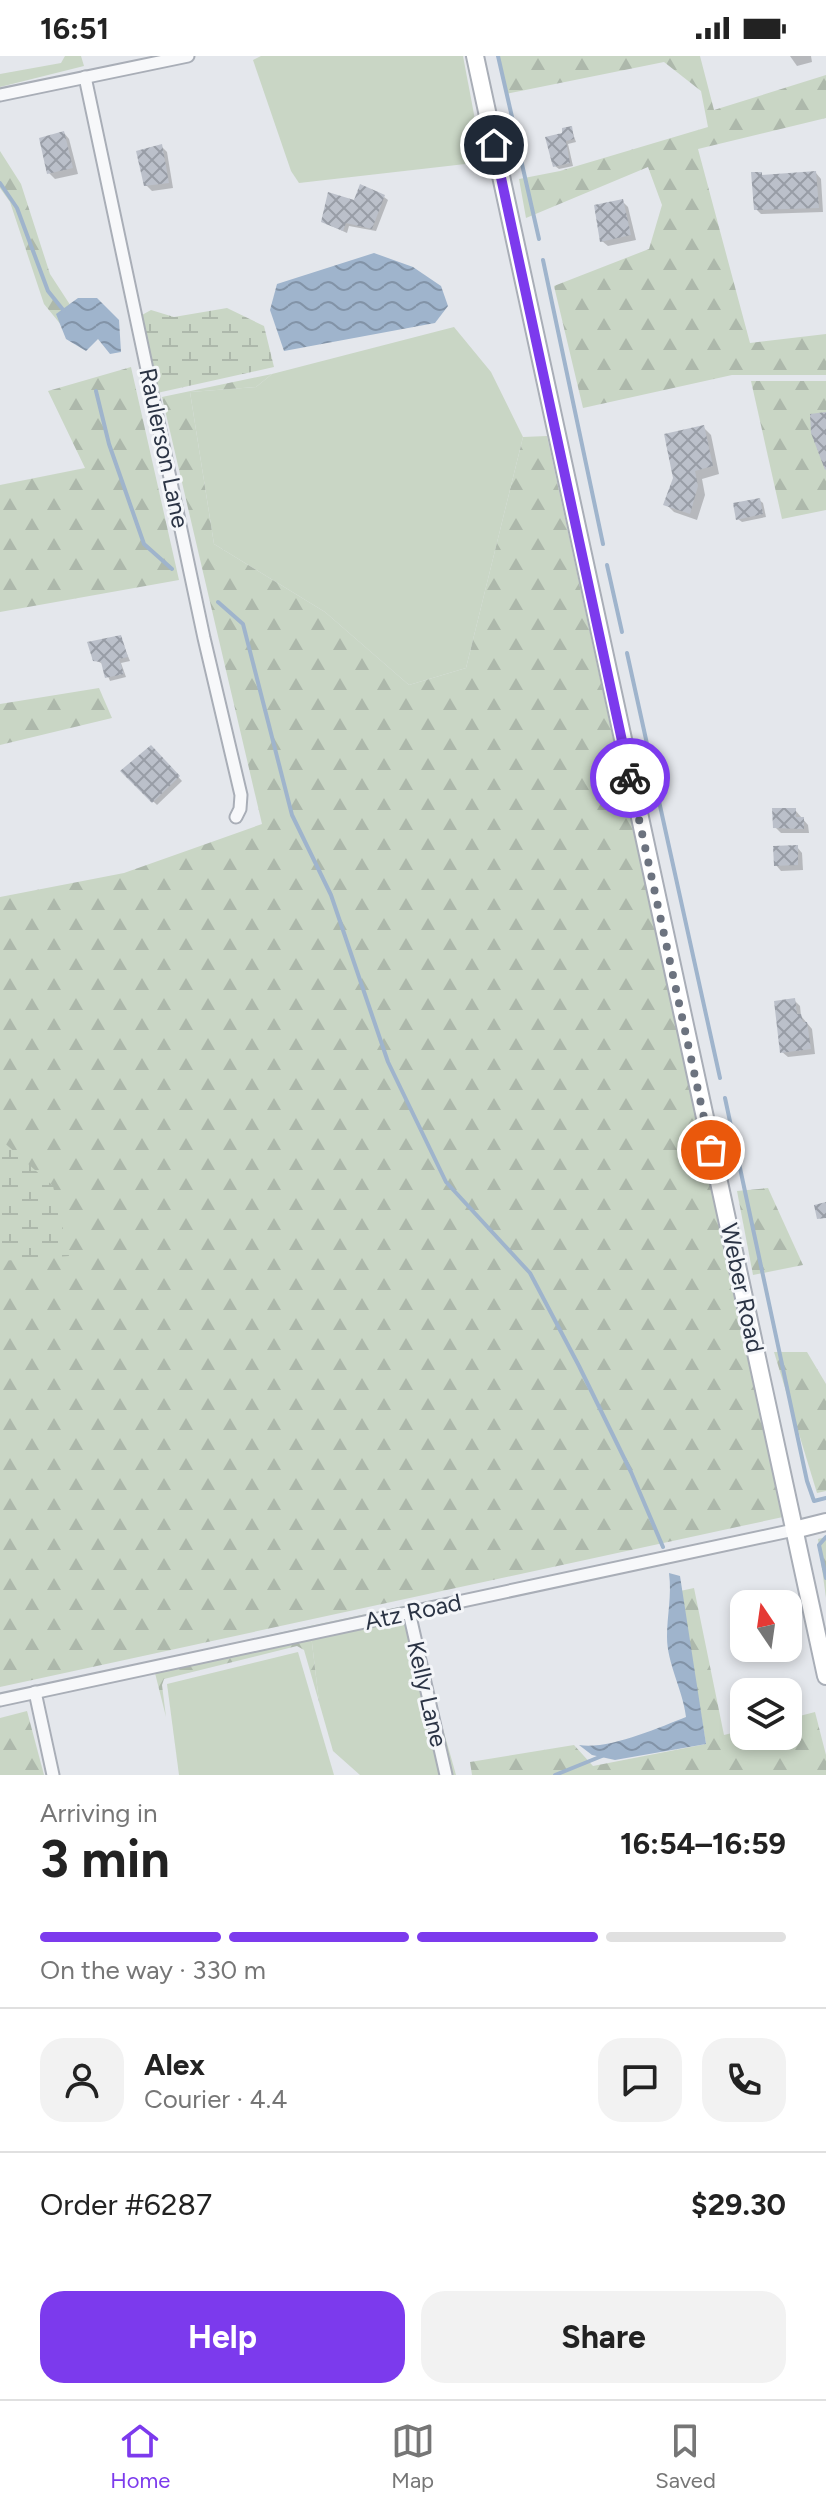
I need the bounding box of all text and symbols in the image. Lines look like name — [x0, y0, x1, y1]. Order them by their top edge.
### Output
text: 16:51 — [40, 10, 109, 47]
pin — [460, 111, 528, 179]
icon: home — [472, 123, 516, 167]
street label: Raulerson Lane — [133, 365, 196, 531]
courier — [590, 738, 670, 818]
icon: bike — [608, 756, 652, 800]
pin — [677, 1116, 745, 1184]
icon: bag — [689, 1128, 733, 1172]
street label: Weber Road — [715, 1221, 770, 1355]
street label: Atz Road — [362, 1587, 464, 1636]
north arrow — [730, 1590, 802, 1662]
map controls — [730, 1590, 802, 1750]
street label: Kelly Lane — [401, 1638, 454, 1750]
button: layers — [730, 1678, 802, 1750]
text: Arriving in — [40, 1797, 158, 1829]
text: 16:54–16:59 — [620, 1825, 786, 1862]
text: 3 min — [40, 1828, 170, 1890]
text: On the way · 330 m — [40, 1954, 266, 1986]
button: person — [40, 2038, 124, 2122]
button: chat — [598, 2038, 682, 2122]
button: phone — [702, 2038, 786, 2122]
text: Alex — [144, 2046, 205, 2083]
text: Courier · 4.4 — [144, 2083, 287, 2115]
text: Order #6287 — [40, 2186, 212, 2223]
text: $29.30 — [691, 2186, 786, 2223]
button: Help — [40, 2291, 405, 2383]
button: Share — [421, 2291, 786, 2383]
tab: Home — [110, 2419, 170, 2494]
tab: Map — [391, 2419, 435, 2494]
tab: Saved — [655, 2419, 716, 2494]

